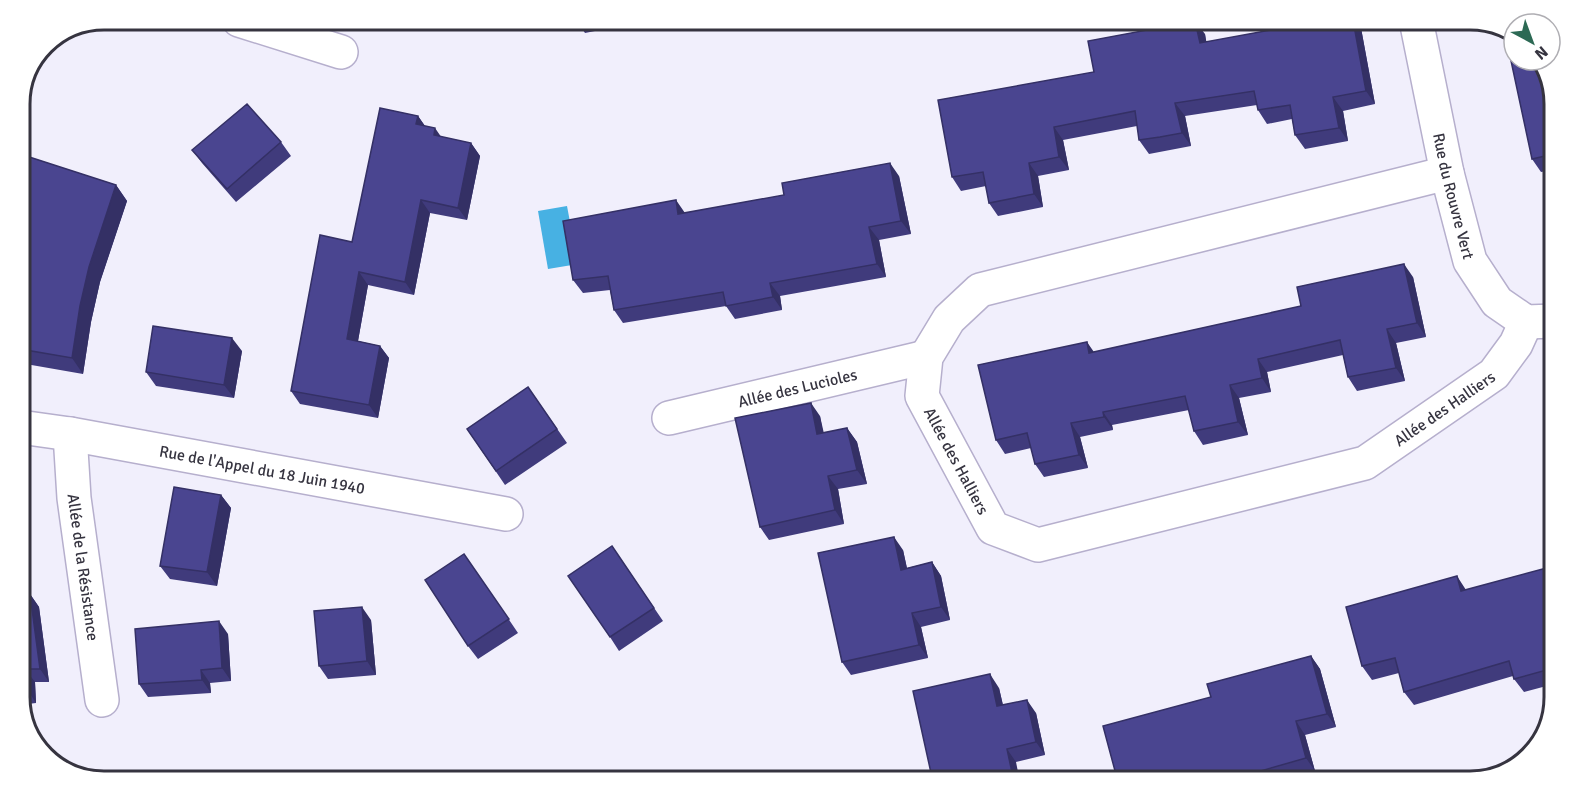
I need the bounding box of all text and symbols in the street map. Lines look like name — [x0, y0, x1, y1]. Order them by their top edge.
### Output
north arrow — [1502, 12, 1562, 72]
text: N — [1530, 41, 1552, 64]
street label: Rue du Rouvre Vert — [1428, 131, 1478, 262]
street label: Allée des Lucioles — [736, 365, 859, 412]
street label: Allée des Halliers — [1390, 367, 1499, 451]
street label: Allée des Halliers — [919, 404, 993, 518]
street label: Rue de l'Appel du 18 Juin 1940 — [158, 442, 367, 499]
street label: Allée de la Résistance — [63, 492, 103, 642]

